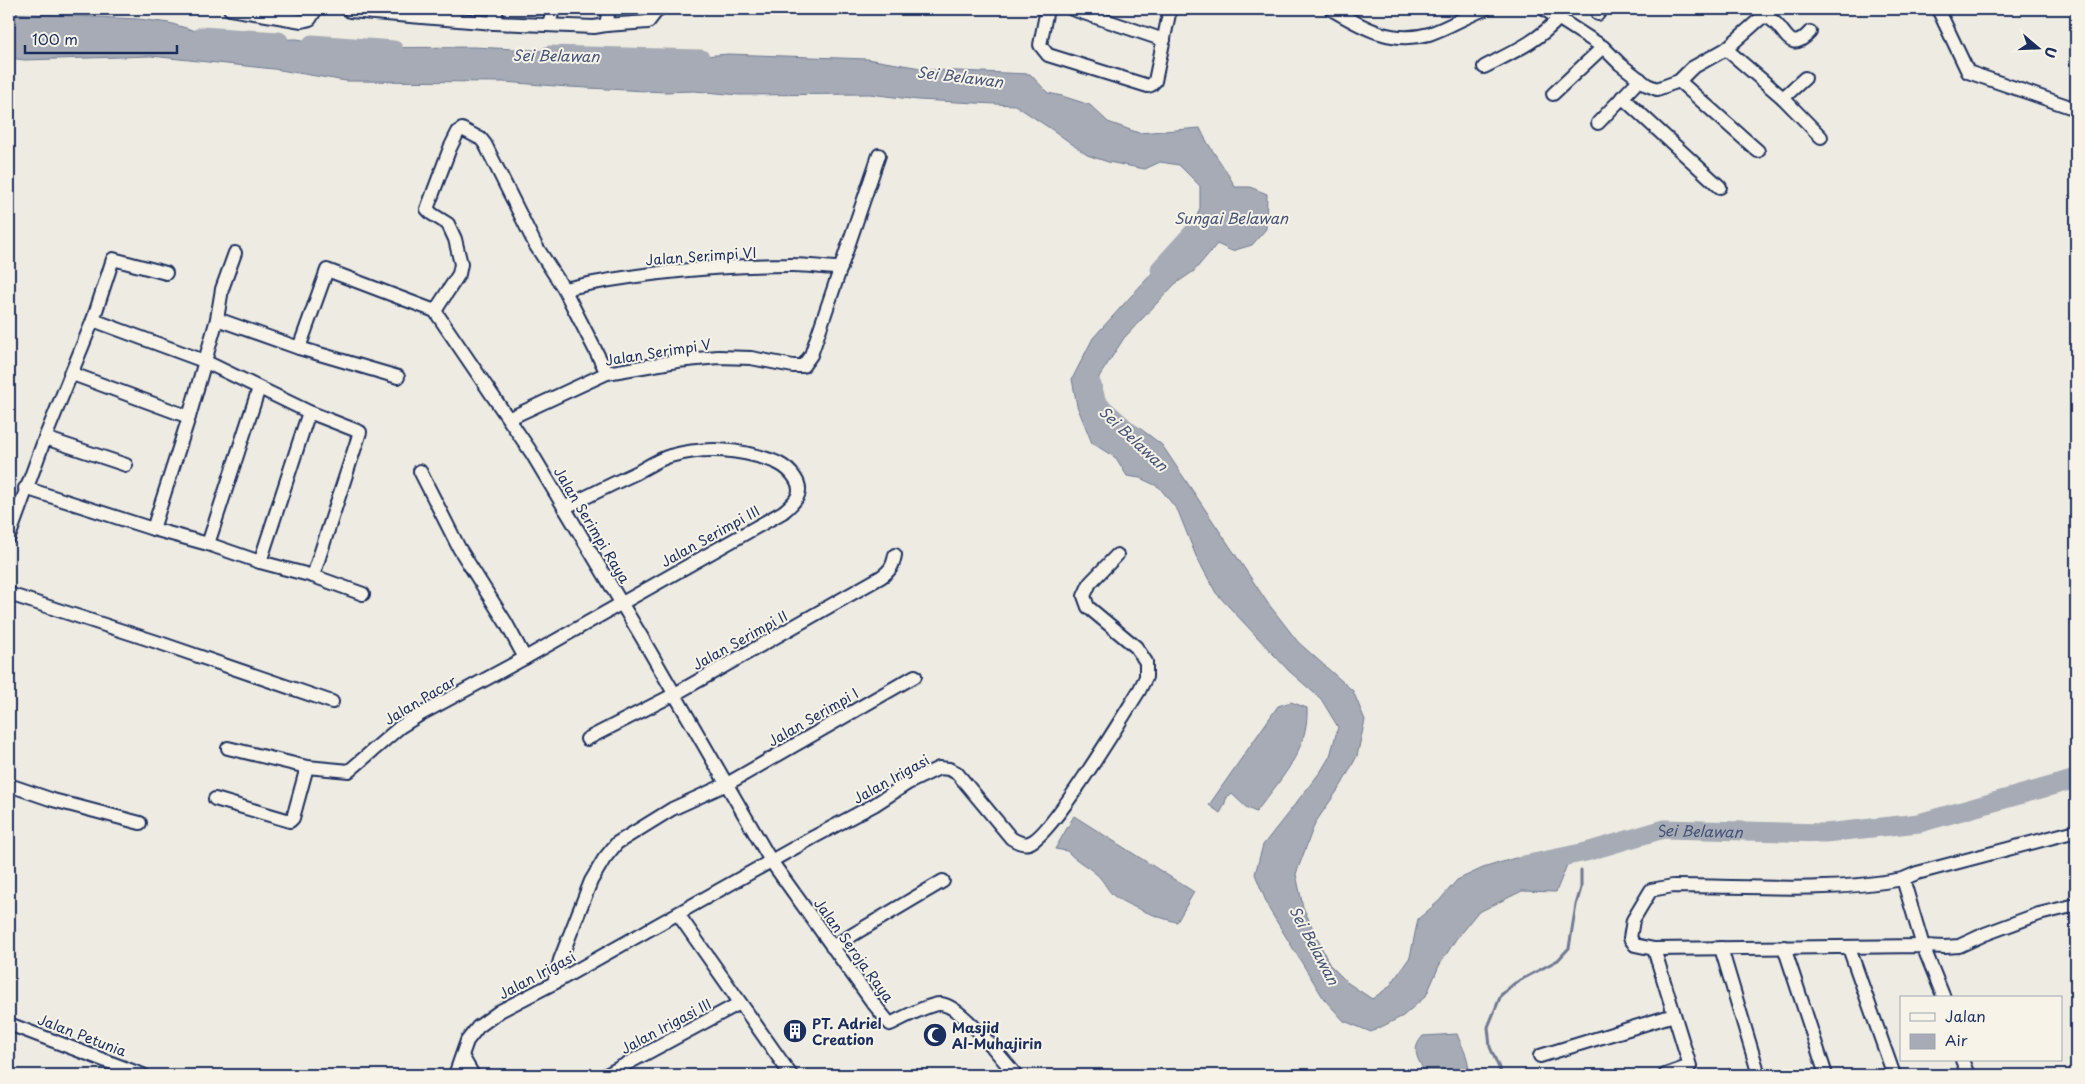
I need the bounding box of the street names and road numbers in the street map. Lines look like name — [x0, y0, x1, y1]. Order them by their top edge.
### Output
street label: Jalan Serimpi VI — [645, 242, 757, 270]
street label: Jalan Serimpi V — [603, 333, 713, 371]
street label: Jalan Serimpi Raya — [549, 463, 635, 587]
street label: Jalan Serimpi III — [657, 500, 763, 572]
street label: Jalan Serimpi II — [689, 605, 791, 675]
street label: Jalan Pacar — [380, 670, 461, 730]
street label: Jalan Serimpi I — [764, 683, 862, 751]
street label: Jalan Irigasi — [849, 749, 933, 809]
street label: Jalan Seroja Raya — [809, 894, 899, 1006]
street label: Jalan Irigasi — [495, 946, 579, 1004]
street label: Jalan Irigasi III — [617, 993, 715, 1059]
street label: Jalan Petunia — [35, 1008, 130, 1062]

